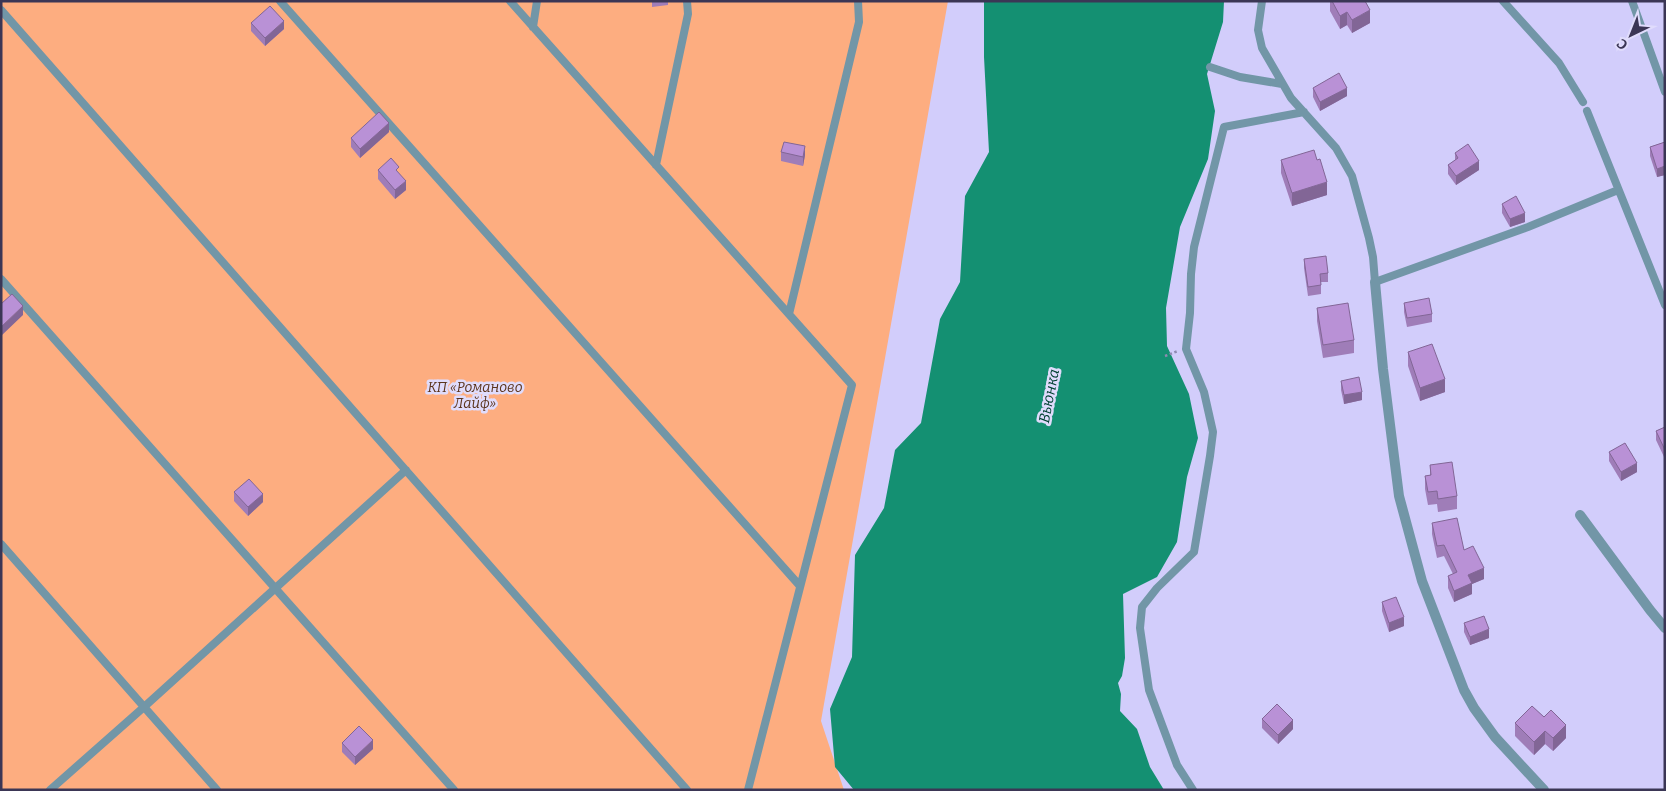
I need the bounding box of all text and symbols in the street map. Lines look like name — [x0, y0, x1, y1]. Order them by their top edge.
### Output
north arrow — [1606, 10, 1656, 60]
text: С — [1613, 35, 1632, 53]
water label: Вьюнка — [1035, 368, 1063, 424]
park label: КП «Романово Лайф» — [428, 379, 523, 412]

